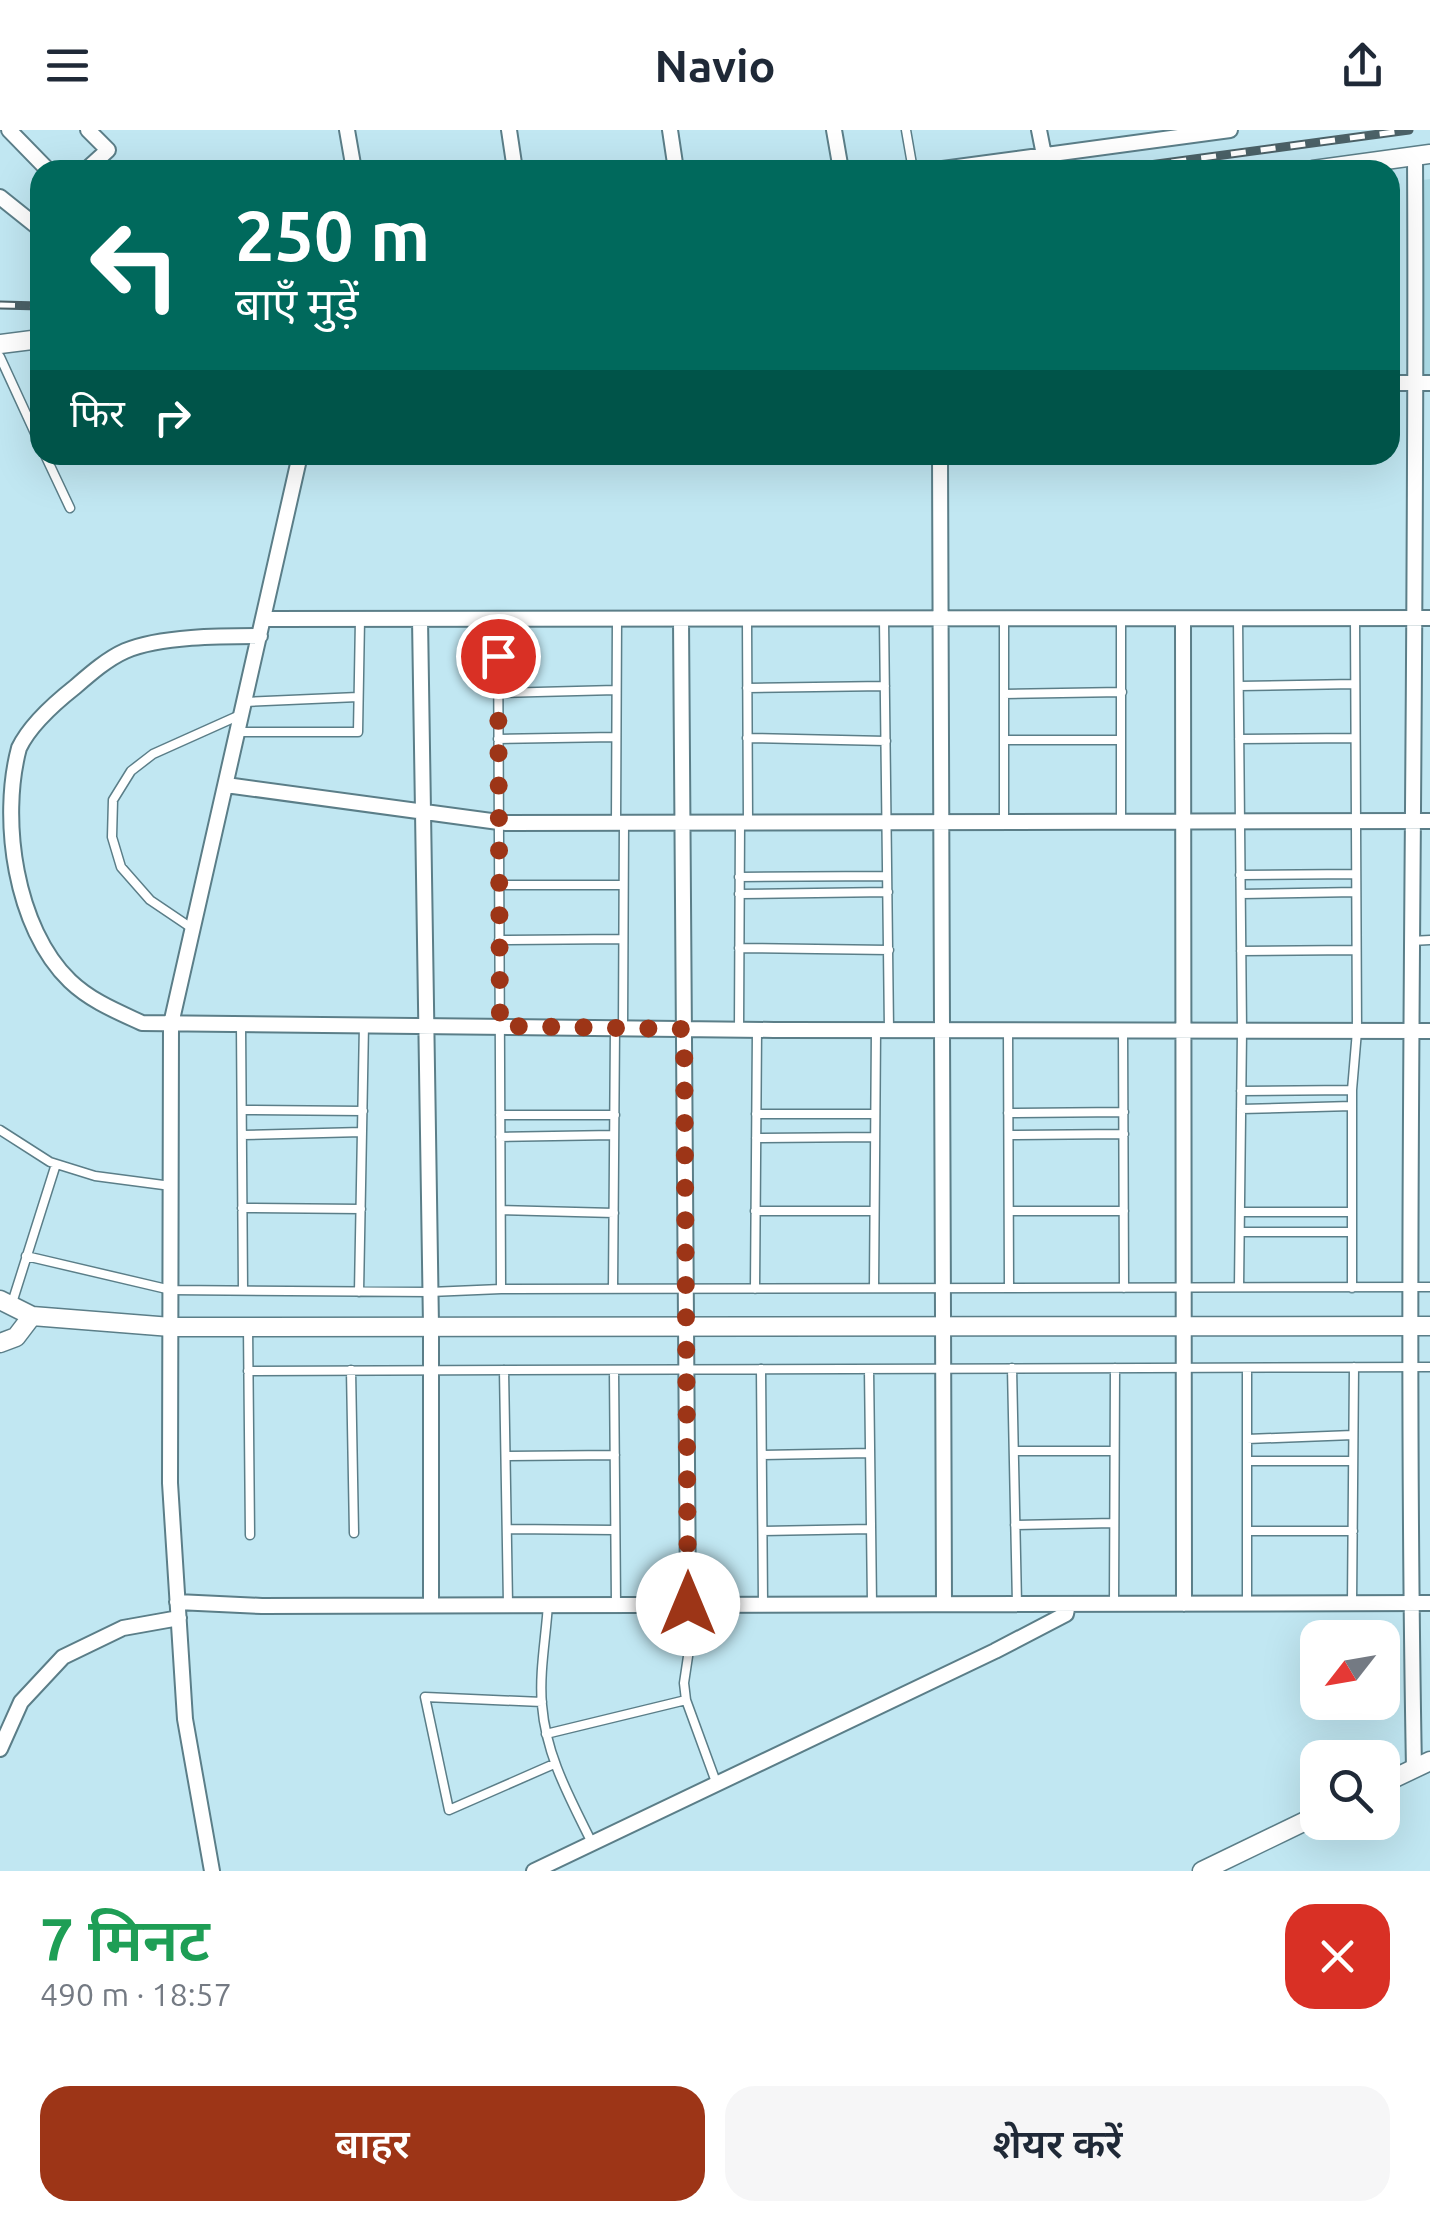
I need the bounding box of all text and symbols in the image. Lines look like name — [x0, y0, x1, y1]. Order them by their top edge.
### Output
icon: menu — [40, 38, 95, 93]
icon: share — [1335, 38, 1390, 93]
text: Navio — [654, 40, 776, 91]
text: 250 m — [235, 196, 430, 274]
icon: left — [70, 200, 200, 330]
text: बाएँ मुड़ें — [235, 278, 359, 329]
icon: right — [145, 390, 200, 445]
text: फिर — [70, 392, 125, 434]
pin — [456, 614, 541, 699]
icon: arrive — [471, 629, 526, 684]
position arrow — [636, 1552, 740, 1656]
north arrow — [1300, 1620, 1400, 1720]
map controls — [1300, 1620, 1400, 1840]
button: search — [1300, 1740, 1400, 1840]
button: close — [1285, 1904, 1390, 2009]
text: 7 मिनट — [40, 1905, 210, 1972]
text: 490 m · 18:57 — [40, 1976, 232, 2012]
button: बाहर — [40, 2086, 705, 2201]
button: शेयर करें — [725, 2086, 1390, 2201]

